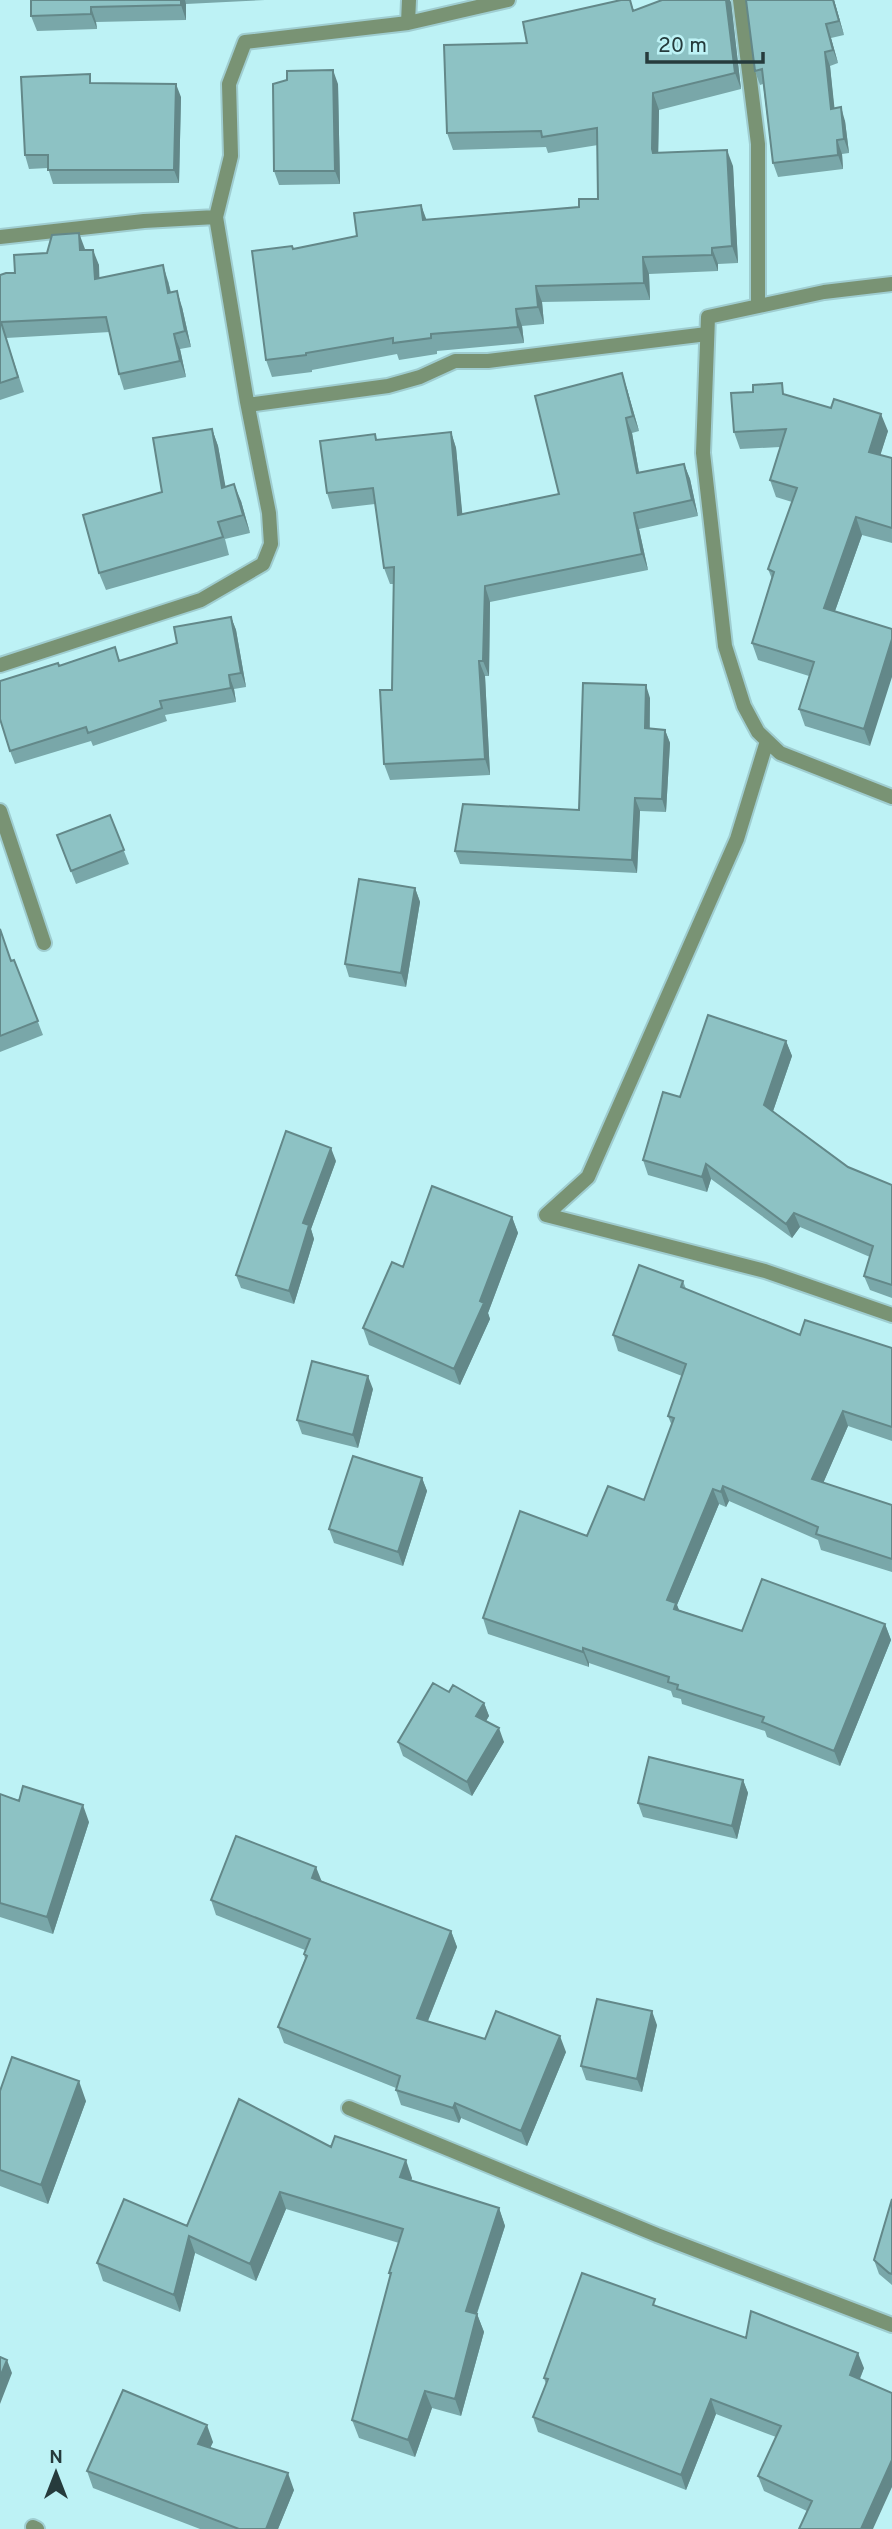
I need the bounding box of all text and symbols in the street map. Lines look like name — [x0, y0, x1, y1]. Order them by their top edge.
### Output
scale bar — [647, 21, 762, 65]
text: 20 m — [658, 33, 707, 60]
north arrow — [21, 2438, 91, 2508]
text: N — [49, 2446, 63, 2470]

